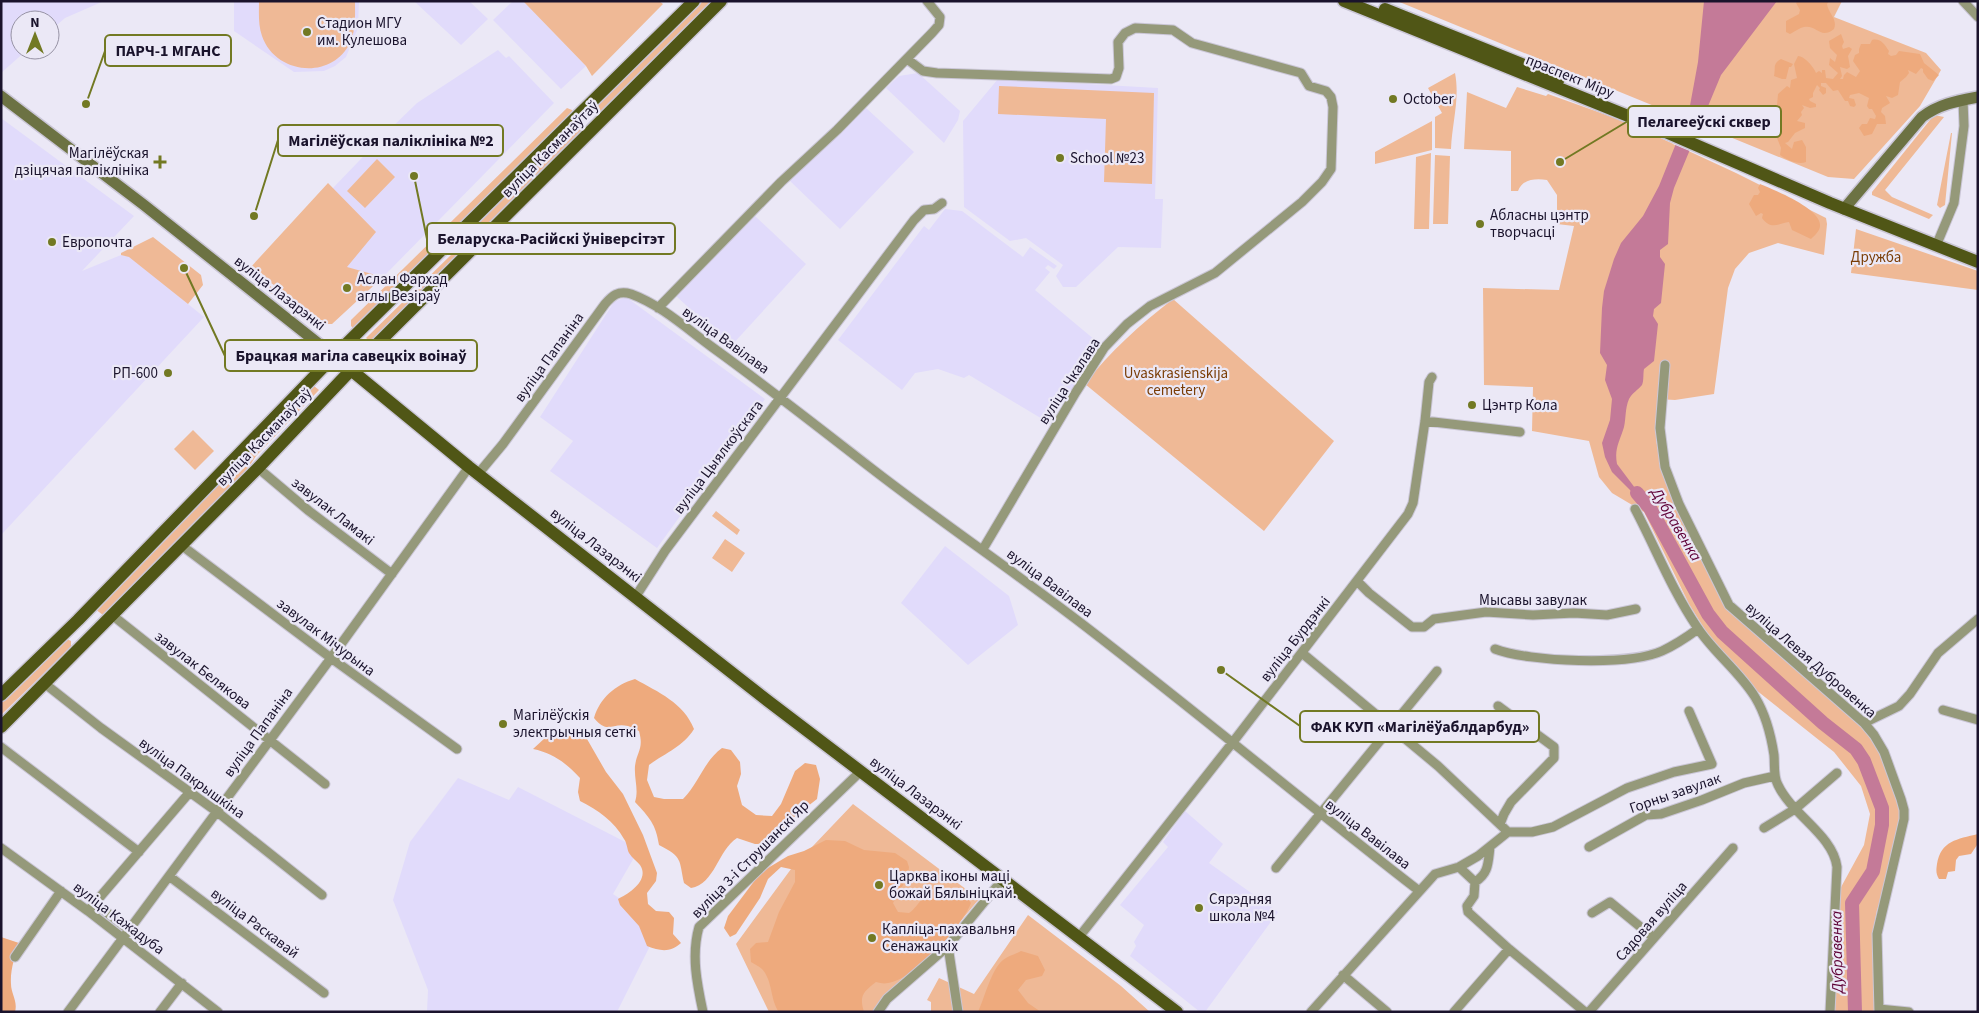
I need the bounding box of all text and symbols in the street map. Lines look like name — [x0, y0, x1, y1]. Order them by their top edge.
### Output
north arrow — [10, 10, 60, 60]
text: N — [30, 13, 40, 33]
place label: Стадион МГУ им. Кулешова — [317, 13, 407, 51]
marker: Стадион МГУ им. Кулешова — [301, 26, 313, 38]
callout: ПАРЧ-1 МГАНС — [105, 35, 231, 66]
text: ПАРЧ-1 МГАНС — [115, 40, 221, 62]
street label: праспект Міру — [1523, 49, 1617, 104]
place label: October — [1403, 89, 1454, 110]
marker: October — [1387, 93, 1399, 105]
street label: вуліца Касманаўтаў — [497, 96, 604, 203]
callout: Пелагееўскі сквер — [1628, 106, 1781, 137]
text: Пелагееўскі сквер — [1637, 111, 1771, 133]
callout: Магілёўская паліклініка №2 — [278, 125, 503, 156]
text: Магілёўская паліклініка №2 — [288, 130, 494, 152]
place label: Магілёўская дзіцячая паліклініка — [15, 143, 149, 181]
place label: School №23 — [1070, 148, 1144, 169]
marker: School №23 — [1054, 152, 1066, 164]
marker: Магілёўская дзіцячая паліклініка — [153, 155, 167, 169]
place label: Абласны цэнтр творчасці — [1490, 205, 1589, 243]
marker: Абласны цэнтр творчасці — [1474, 218, 1486, 230]
callout: Беларуска-Расійскі ўніверсітэт — [427, 223, 675, 254]
text: Беларуска-Расійскі ўніверсітэт — [437, 228, 665, 250]
place label: Европочта — [62, 232, 132, 253]
marker: Европочта — [46, 236, 58, 248]
park label: Дружба — [1851, 247, 1901, 268]
street label: вуліца Лазарэнкі — [230, 251, 330, 336]
place label: Аслан Фархад аглы Везіраў — [357, 269, 448, 307]
marker: Аслан Фархад аглы Везіраў — [341, 282, 353, 294]
street label: вуліца Вавілава — [678, 301, 774, 379]
street label: вуліца Папаніна — [510, 308, 589, 406]
street label: вуліца Чкалава — [1033, 334, 1105, 429]
callout: Брацкая магіла савецкіх воінаў — [225, 340, 477, 371]
text: Брацкая магіла савецкіх воінаў — [235, 345, 467, 367]
place label: РП-600 — [113, 363, 158, 384]
park label: Uvaskrasienskija cemetery — [1124, 363, 1228, 401]
marker: РП-600 — [162, 367, 174, 379]
street label: вуліца Касманаўтаў — [212, 384, 317, 491]
place label: Цэнтр Кола — [1482, 395, 1557, 416]
street label: вуліца Цыялкоўскага — [669, 396, 768, 519]
marker: Цэнтр Кола — [1466, 399, 1478, 411]
street label: завулак Ламакі — [287, 472, 379, 550]
water label: Дубравенка — [1645, 483, 1707, 566]
street label: вуліца Лазарэнкі — [546, 503, 646, 588]
street label: вуліца Вавілава — [1002, 544, 1097, 623]
street label: Мысавы завулак — [1479, 590, 1587, 611]
street label: вуліца Бурдэнкі — [1255, 592, 1335, 686]
street label: завулак Мічурына — [272, 593, 379, 681]
street label: вуліца Левая Дубровенка — [1741, 598, 1881, 723]
street label: завулак Белякова — [150, 626, 255, 715]
street label: вуліца Папаніна — [219, 683, 298, 781]
place label: Магілёўскія электрычныя сеткі — [513, 705, 637, 743]
callout: ФАК КУП «Магілёўаблдарбуд» — [1300, 711, 1539, 742]
text: ФАК КУП «Магілёўаблдарбуд» — [1311, 716, 1529, 738]
marker: Магілёўскія электрычныя сеткі — [497, 718, 509, 730]
street label: вуліца Пакрышкіна — [134, 733, 249, 824]
street label: вуліца Лазарэнкі — [865, 752, 966, 835]
street label: Горны завулак — [1626, 768, 1724, 819]
street label: вуліца Вавілава — [1320, 794, 1415, 875]
street label: вуліца 3-і Струшанскі Яр — [687, 796, 814, 923]
place label: Царква іконы маці божай Бялыніцкай. — [889, 866, 1016, 904]
street label: вуліца Кажадуба — [69, 877, 169, 960]
street label: Садовая вуліца — [1611, 877, 1692, 966]
marker: Царква іконы маці божай Бялыніцкай. — [873, 879, 885, 891]
street label: вуліца Раскавай — [206, 883, 303, 964]
place label: Сярэдняя школа №4 — [1209, 889, 1275, 927]
marker: Сярэдняя школа №4 — [1193, 902, 1205, 914]
water label: Дубравенка — [1825, 910, 1849, 994]
place label: Капліца-пахавальня Сенажацкіх — [882, 919, 1015, 957]
marker: Капліца-пахавальня Сенажацкіх — [866, 932, 878, 944]

